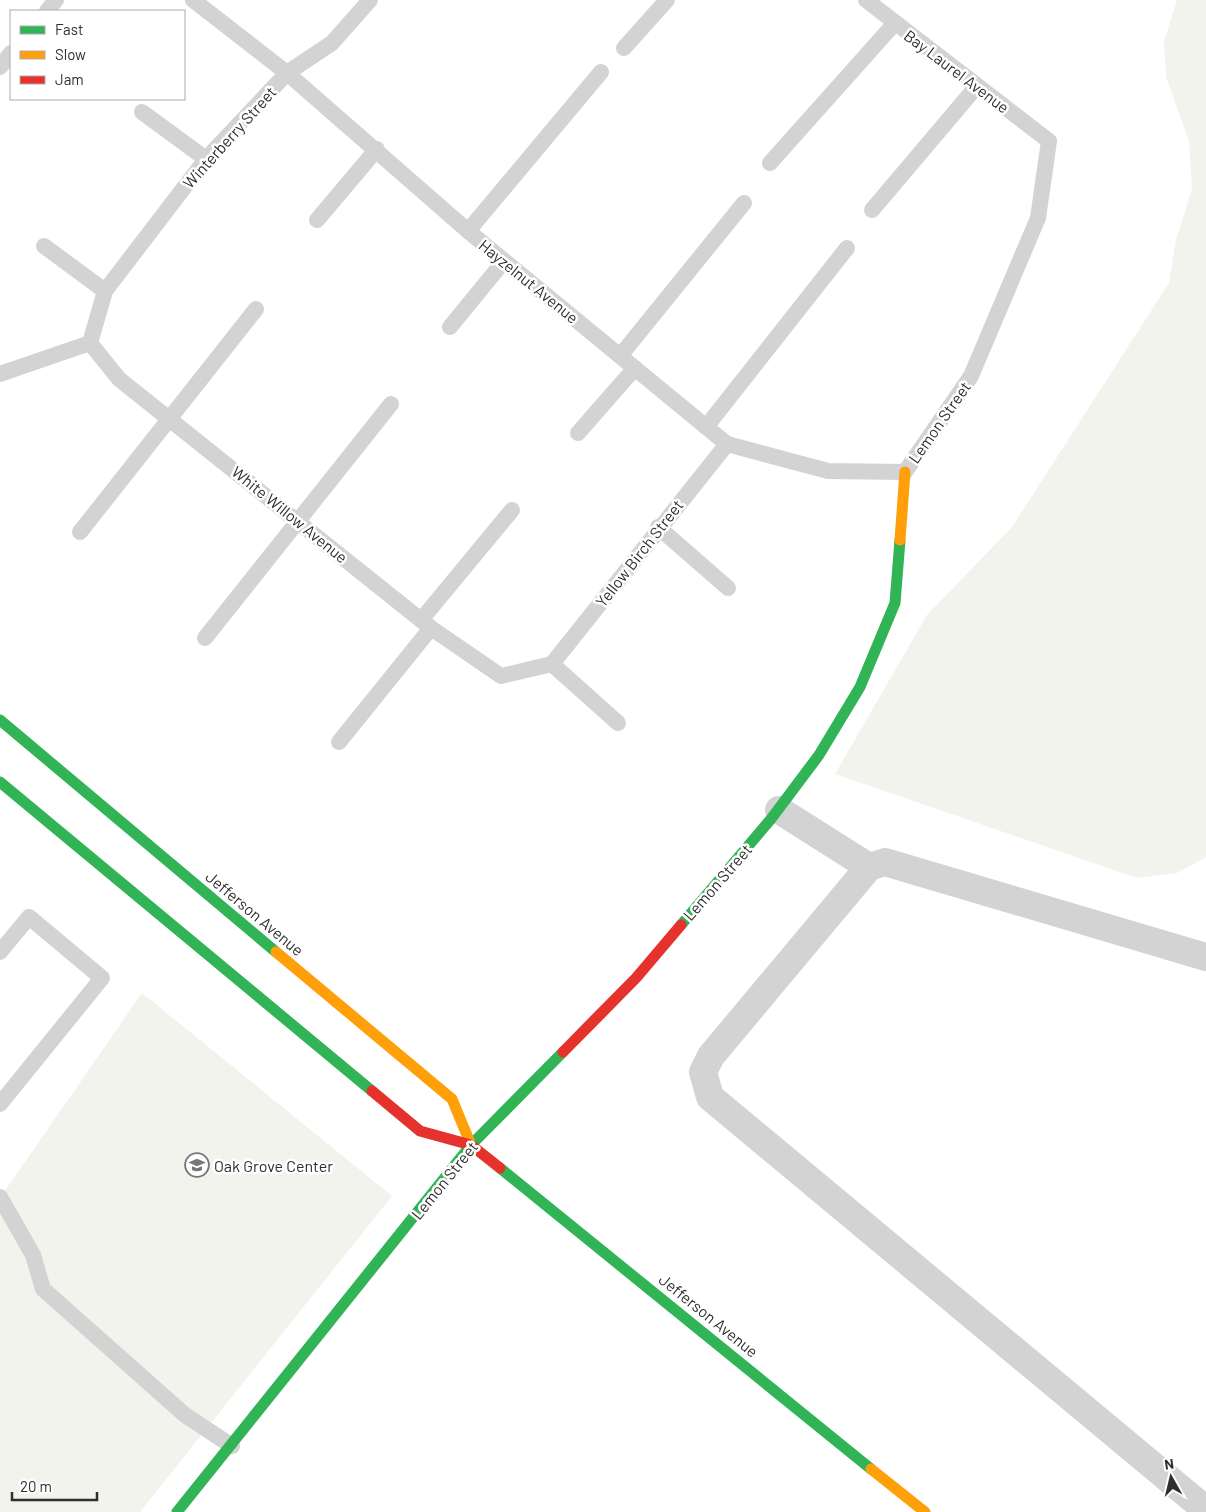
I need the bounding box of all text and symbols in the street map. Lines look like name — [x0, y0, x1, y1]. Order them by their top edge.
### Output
legend — [10, 10, 185, 100]
text: Fast — [55, 20, 83, 38]
street label: Bay Laurel Avenue — [901, 25, 1013, 117]
text: Slow — [55, 45, 86, 63]
text: Jam — [55, 70, 84, 88]
street label: Winterberry Street — [178, 82, 280, 192]
street label: Hayzelnut Avenue — [475, 235, 583, 327]
street label: Lemon Street — [904, 378, 974, 466]
street label: White Willow Avenue — [228, 461, 352, 567]
street label: Yellow Birch Street — [591, 496, 687, 610]
street label: Lemon Street — [679, 840, 755, 924]
street label: Jefferson Avenue — [202, 867, 308, 959]
street label: Lemon Street — [407, 1137, 481, 1223]
school or university icon: Oak Grove Center — [184, 1152, 210, 1178]
place label: Oak Grove Center — [214, 1156, 333, 1175]
street label: Jefferson Avenue — [656, 1269, 762, 1361]
north arrow — [1146, 1452, 1196, 1502]
text: N — [1163, 1455, 1175, 1473]
scale bar — [12, 1470, 98, 1502]
text: 20 m — [20, 1477, 52, 1495]

